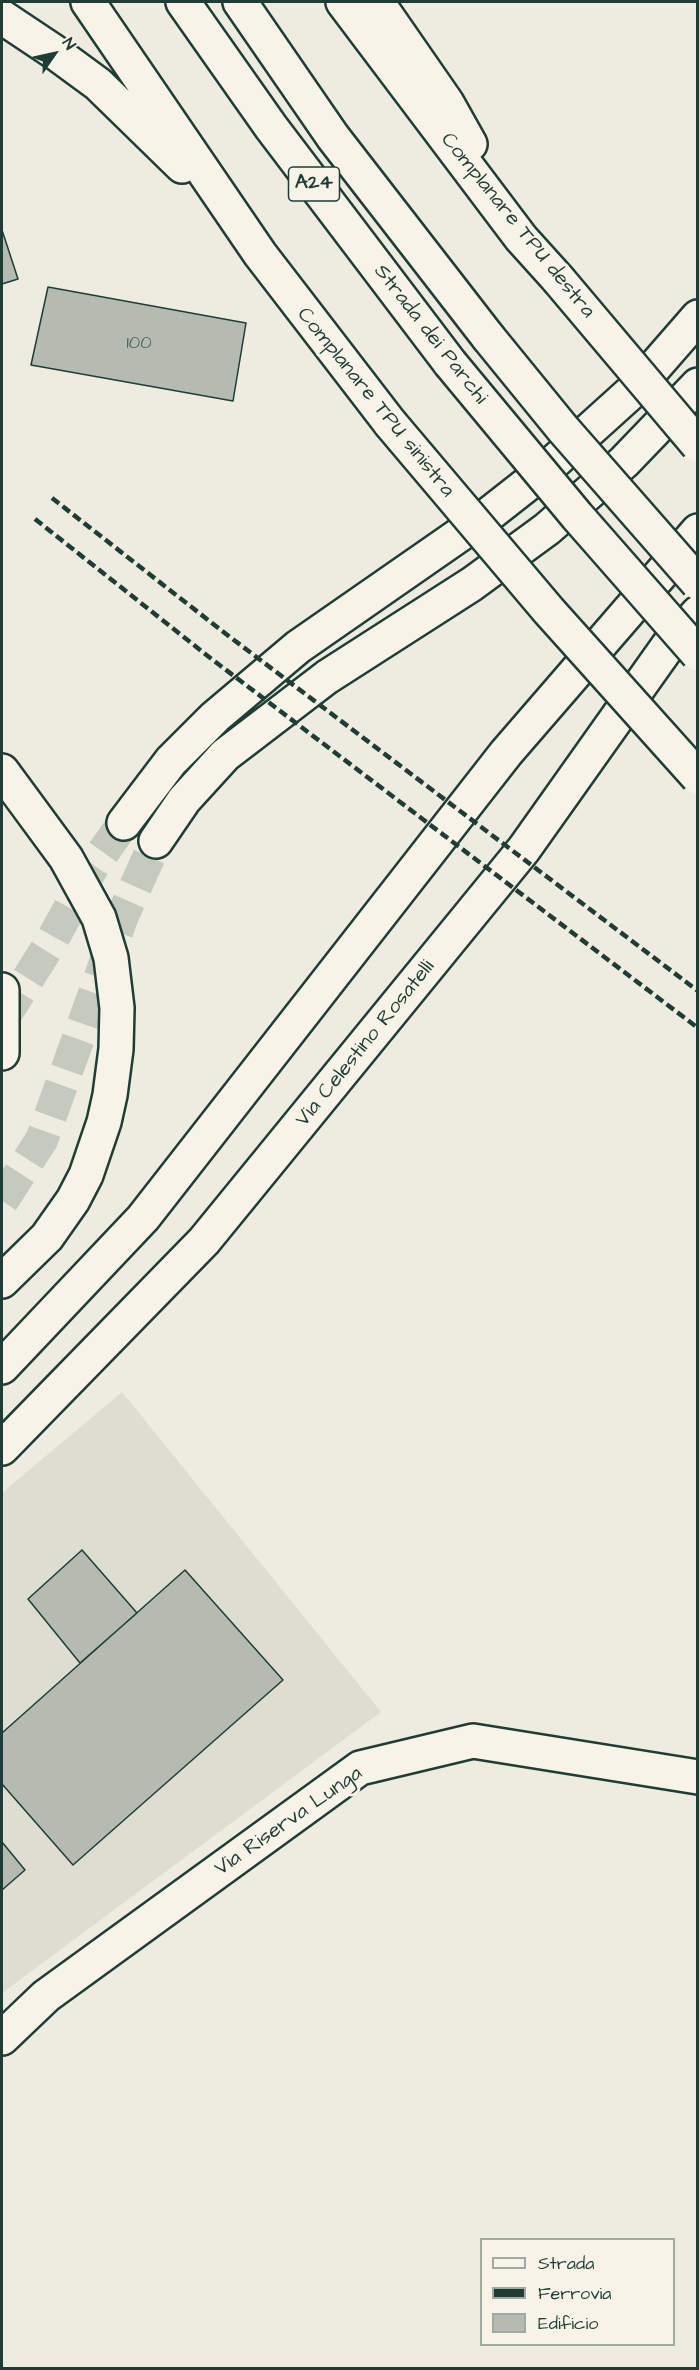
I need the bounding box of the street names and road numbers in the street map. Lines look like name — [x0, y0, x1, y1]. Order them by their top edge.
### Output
street label: Complanare TPU destra — [434, 128, 600, 324]
road number: A24 — [288, 167, 340, 201]
street label: Strada dei Parchi — [368, 260, 492, 410]
street label: Complanare TPU sinistra — [291, 303, 459, 503]
street label: Via Celestino Rosatelli — [291, 956, 441, 1132]
street label: Via Riserva Lunga — [210, 1762, 368, 1882]

